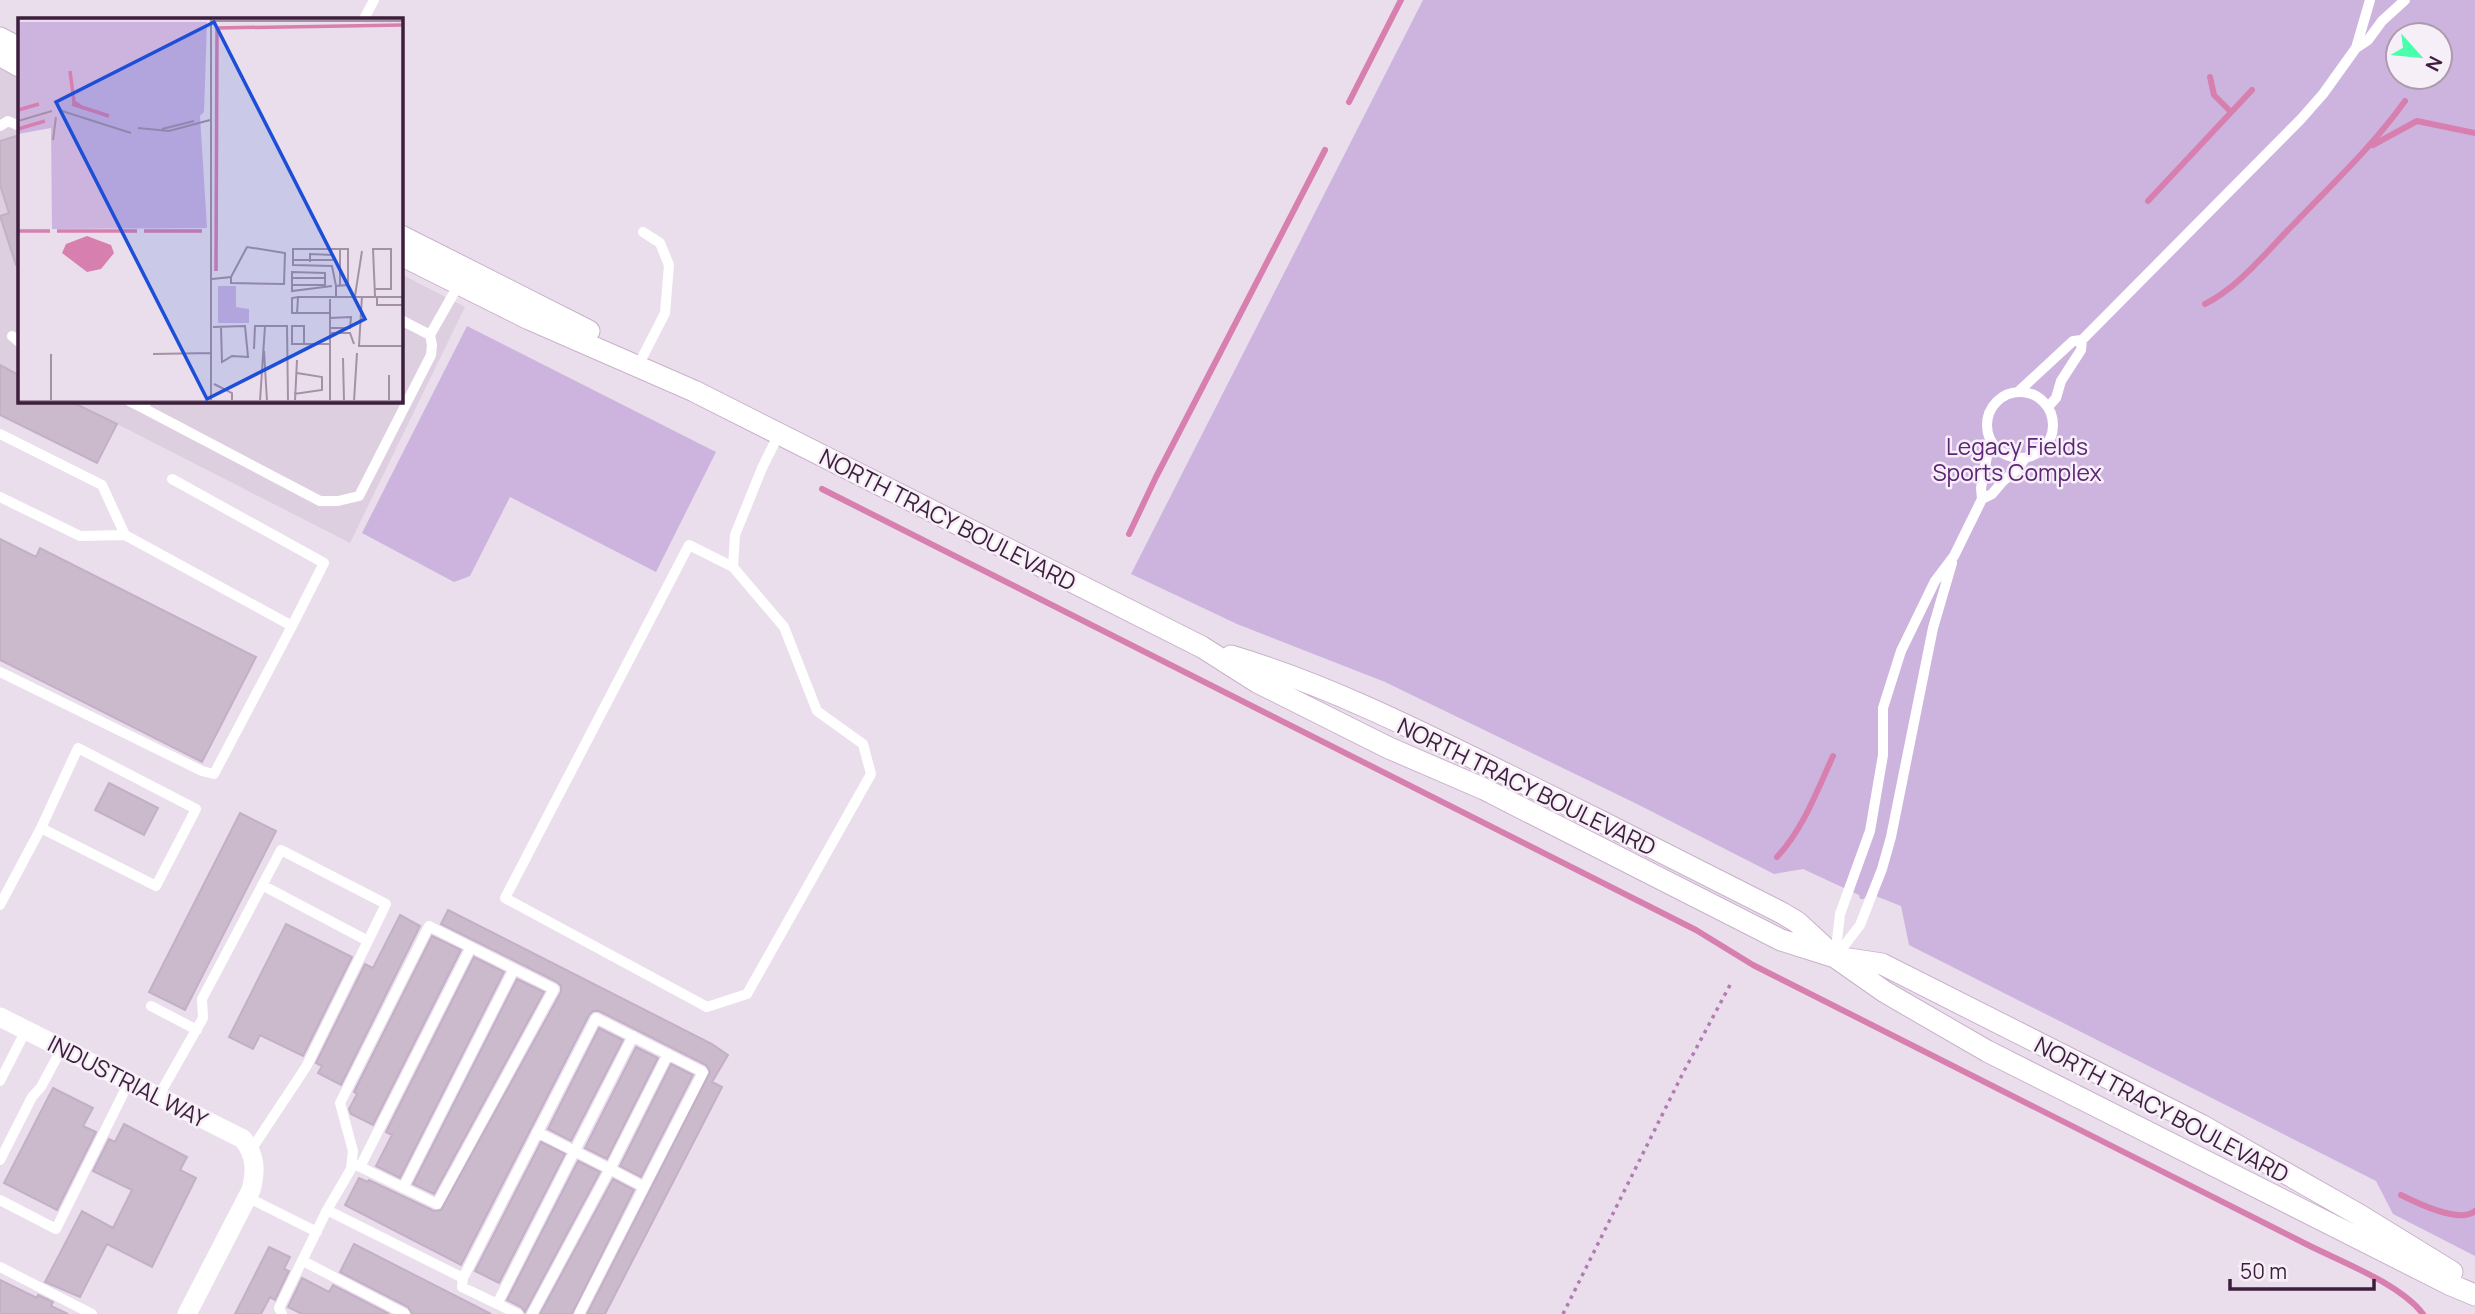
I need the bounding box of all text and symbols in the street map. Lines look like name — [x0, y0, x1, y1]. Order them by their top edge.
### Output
inset map — [18, 18, 402, 402]
north arrow — [2384, 21, 2454, 91]
text: N — [2419, 52, 2449, 76]
park label: Legacy Fields Sports Complex — [1932, 430, 2102, 488]
street label: NORTH TRACY BOULEVARD — [814, 440, 1082, 598]
street label: NORTH TRACY BOULEVARD — [1392, 709, 1662, 863]
street label: INDUSTRIAL WAY — [43, 1027, 214, 1135]
street label: NORTH TRACY BOULEVARD — [2029, 1028, 2295, 1190]
scale bar — [2230, 1248, 2374, 1292]
text: 50 m — [2240, 1257, 2287, 1285]

